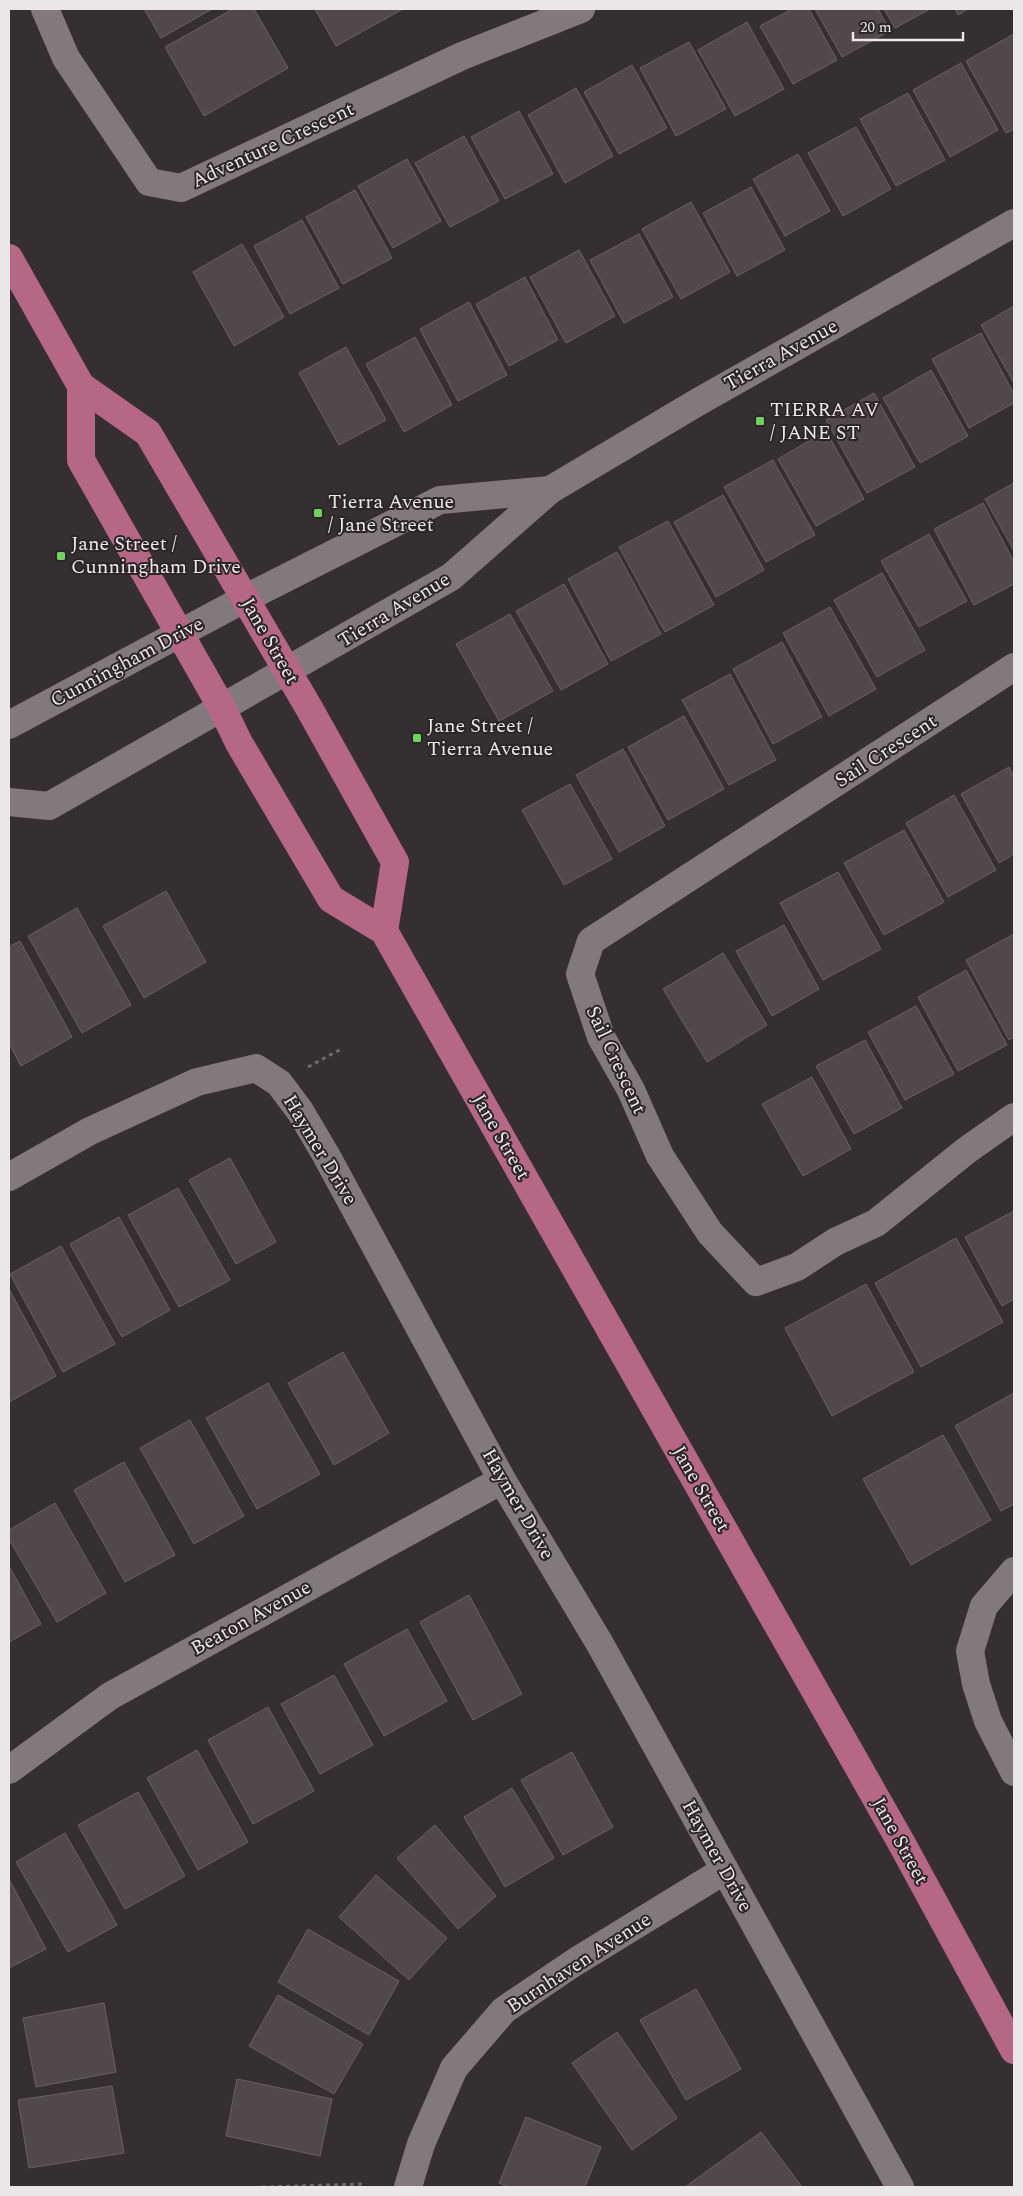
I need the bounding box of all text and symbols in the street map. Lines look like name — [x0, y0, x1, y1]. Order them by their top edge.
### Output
scale bar — [853, 10, 963, 42]
text: 20 m — [860, 16, 892, 39]
street label: Adventure Crescent — [187, 94, 359, 196]
street label: Tierra Avenue — [718, 311, 844, 399]
place label: TIERRA AV / JANE ST — [770, 395, 879, 448]
marker: TIERRA AV / JANE ST — [754, 415, 766, 427]
place label: Tierra Avenue / Jane Street — [328, 487, 454, 540]
marker: Tierra Avenue / Jane Street — [312, 507, 324, 519]
place label: Jane Street / Cunningham Drive — [71, 529, 241, 582]
marker: Jane Street / Cunningham Drive — [55, 550, 67, 562]
street label: Tierra Avenue — [332, 565, 456, 655]
street label: Jane Street — [233, 592, 307, 690]
street label: Cunningham Drive — [45, 609, 209, 715]
street label: Sail Crescent — [829, 707, 943, 795]
place label: Jane Street / Tierra Avenue — [427, 711, 553, 764]
marker: Jane Street / Tierra Avenue — [411, 732, 423, 744]
street label: Sail Crescent — [578, 1001, 654, 1119]
street label: Jane Street — [464, 1088, 538, 1186]
street label: Haymer Drive — [275, 1089, 365, 1211]
street label: Jane Street — [664, 1440, 738, 1538]
street label: Haymer Drive — [474, 1443, 562, 1565]
street label: Beaton Avenue — [185, 1573, 317, 1663]
street label: Jane Street — [864, 1792, 936, 1890]
street label: Haymer Drive — [674, 1794, 760, 1918]
street label: Burnhaven Avenue — [501, 1905, 657, 2021]

